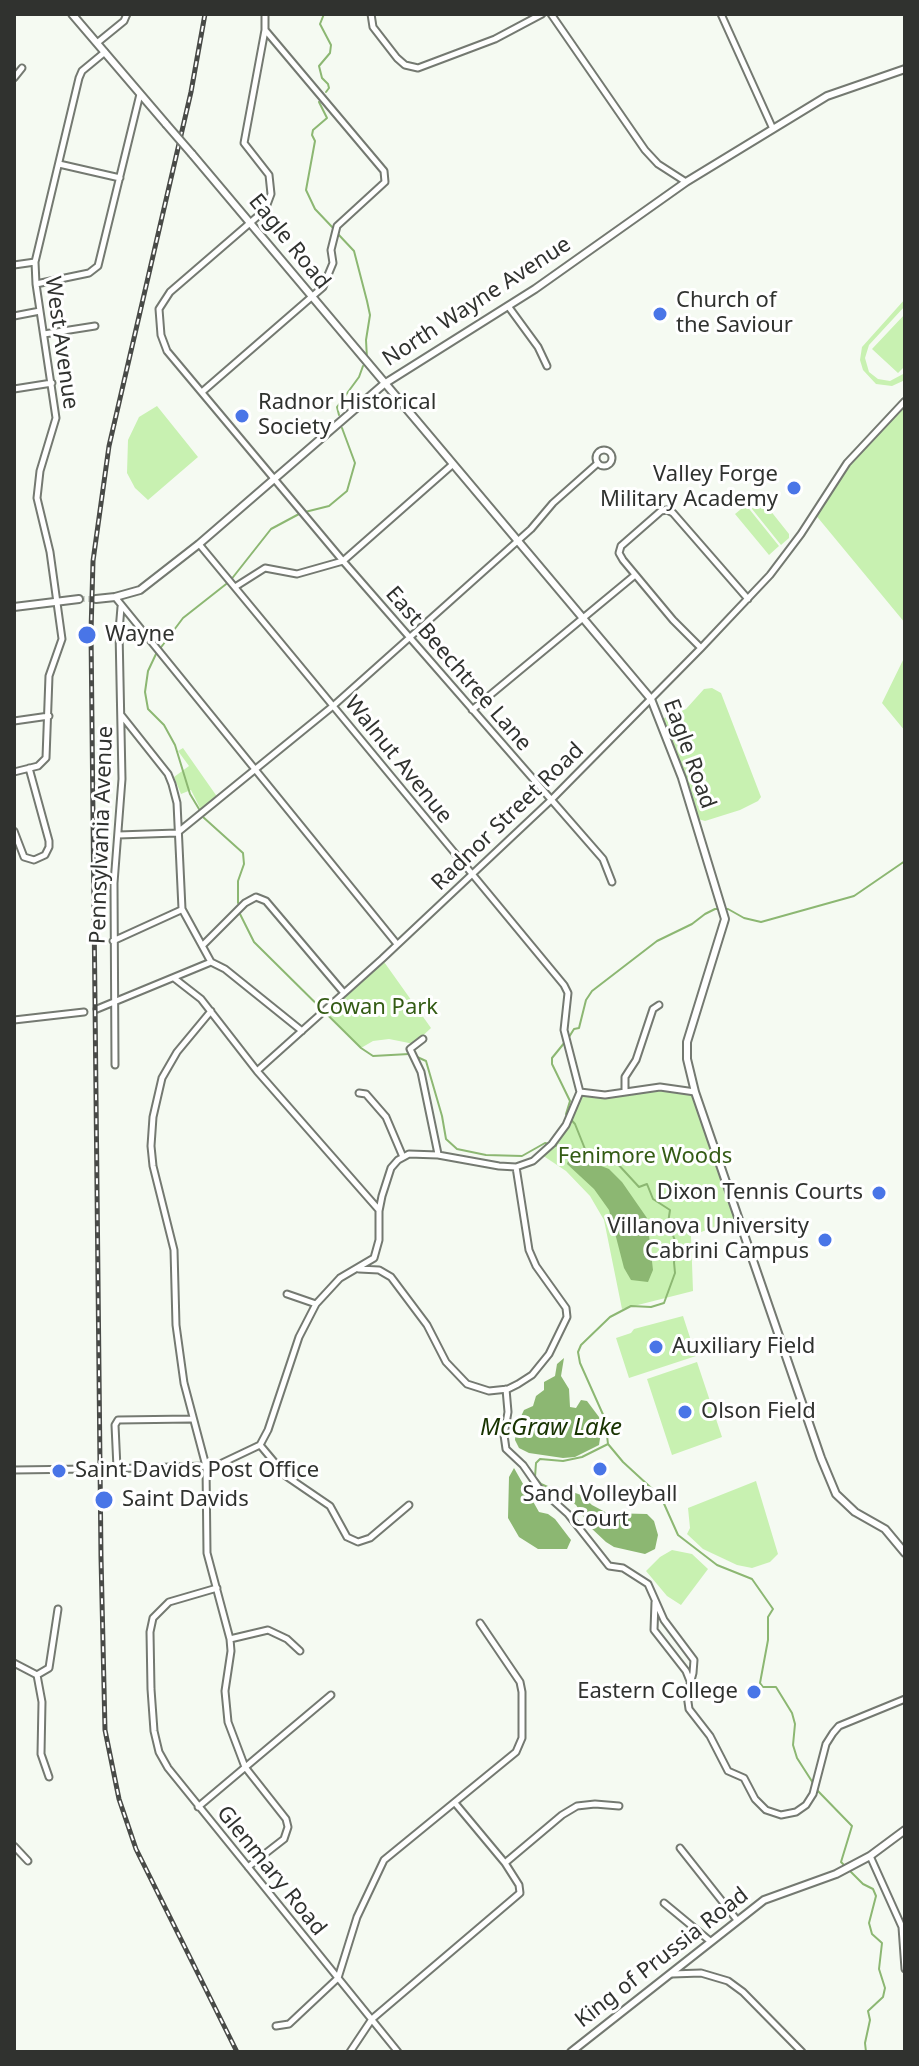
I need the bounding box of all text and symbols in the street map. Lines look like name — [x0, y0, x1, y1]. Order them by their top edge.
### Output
street label: Eagle Road — [243, 189, 335, 295]
street label: North Wayne Avenue — [378, 231, 576, 373]
street label: West Avenue — [39, 275, 83, 411]
place label: Church of the Saviour — [676, 288, 793, 340]
marker: Church of the Saviour — [651, 305, 669, 323]
place label: Radnor Historical Society — [258, 390, 436, 442]
marker: Radnor Historical Society — [233, 407, 251, 425]
place label: Valley Forge Military Academy — [600, 462, 778, 514]
marker: Valley Forge Military Academy — [785, 479, 803, 497]
street label: East Beechtree Lane — [379, 581, 537, 757]
place label: Wayne — [105, 622, 175, 648]
marker: Wayne — [76, 624, 98, 646]
street label: Walnut Avenue — [339, 691, 457, 829]
street label: Eagle Road — [657, 696, 721, 812]
street label: Pennsylvania Avenue — [85, 725, 119, 945]
street label: Radnor Street Road — [426, 738, 590, 896]
park label: Cowan Park — [316, 995, 438, 1021]
park label: Fenimore Woods — [558, 1144, 732, 1170]
place label: Dixon Tennis Courts — [657, 1180, 863, 1206]
marker: Dixon Tennis Courts — [870, 1184, 888, 1202]
place label: Villanova University Cabrini Campus — [607, 1214, 809, 1266]
marker: Villanova University Cabrini Campus — [816, 1231, 834, 1249]
place label: Auxiliary Field — [672, 1334, 815, 1360]
marker: Auxiliary Field — [647, 1338, 665, 1356]
place label: Olson Field — [701, 1399, 816, 1425]
marker: Olson Field — [676, 1403, 694, 1421]
water label: McGraw Lake — [480, 1414, 622, 1442]
place label: Saint Davids Post Office — [75, 1458, 319, 1484]
marker: Sand Volleyball Court — [591, 1460, 609, 1478]
marker: Saint Davids Post Office — [50, 1462, 68, 1480]
place label: Sand Volleyball Court — [522, 1482, 678, 1534]
place label: Saint Davids — [122, 1487, 249, 1513]
marker: Saint Davids — [93, 1489, 115, 1511]
place label: Eastern College — [577, 1679, 738, 1705]
marker: Eastern College — [745, 1683, 763, 1701]
street label: Glenmary Road — [211, 1801, 331, 1941]
street label: King of Prussia Road — [570, 1882, 754, 2034]

